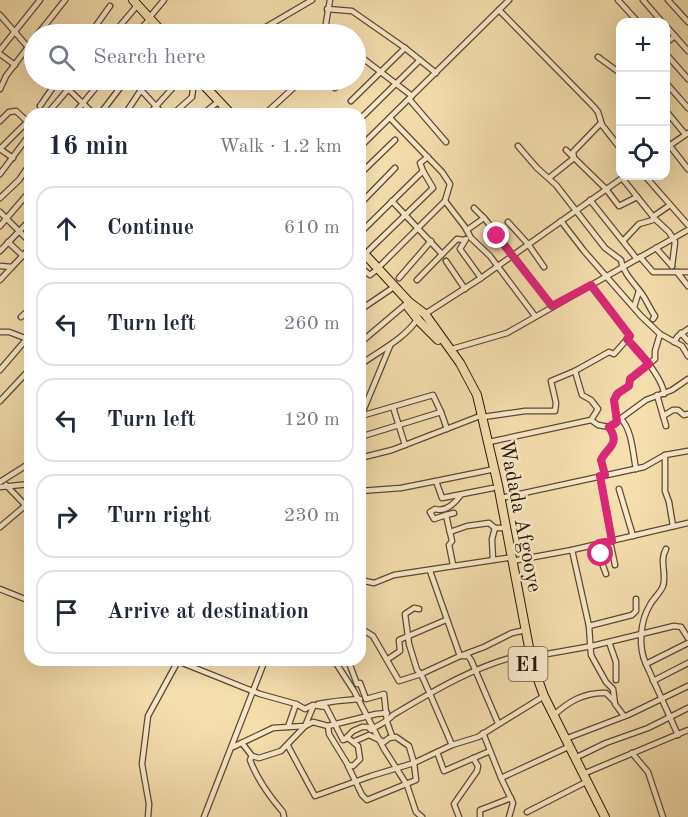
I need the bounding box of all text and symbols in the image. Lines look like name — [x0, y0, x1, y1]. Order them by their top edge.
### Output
map controls — [616, 18, 670, 180]
button: + — [616, 18, 670, 72]
search box — [24, 24, 366, 90]
icon: search — [45, 41, 78, 74]
text: Search here — [93, 46, 206, 68]
button: − — [616, 72, 670, 126]
button: locate — [616, 126, 670, 180]
text: 16 min — [48, 134, 128, 160]
text: Walk · 1.2 km — [219, 137, 342, 157]
icon: ahead — [50, 212, 83, 245]
text: Continue — [107, 217, 194, 239]
text: 610 m — [284, 218, 340, 238]
route end — [483, 222, 509, 248]
icon: left — [50, 308, 83, 341]
text: Turn left — [107, 313, 196, 335]
text: 260 m — [284, 314, 340, 334]
icon: left — [50, 404, 83, 437]
text: Turn left — [107, 409, 196, 431]
text: 120 m — [284, 410, 340, 430]
street label: Wadada Afgooye — [494, 438, 545, 594]
icon: right — [50, 500, 83, 533]
text: Turn right — [107, 505, 211, 527]
text: 230 m — [284, 506, 340, 526]
route start — [587, 540, 613, 566]
icon: arrive — [50, 596, 83, 629]
text: Arrive at destination — [107, 601, 309, 623]
road number: E1 — [508, 647, 548, 681]

